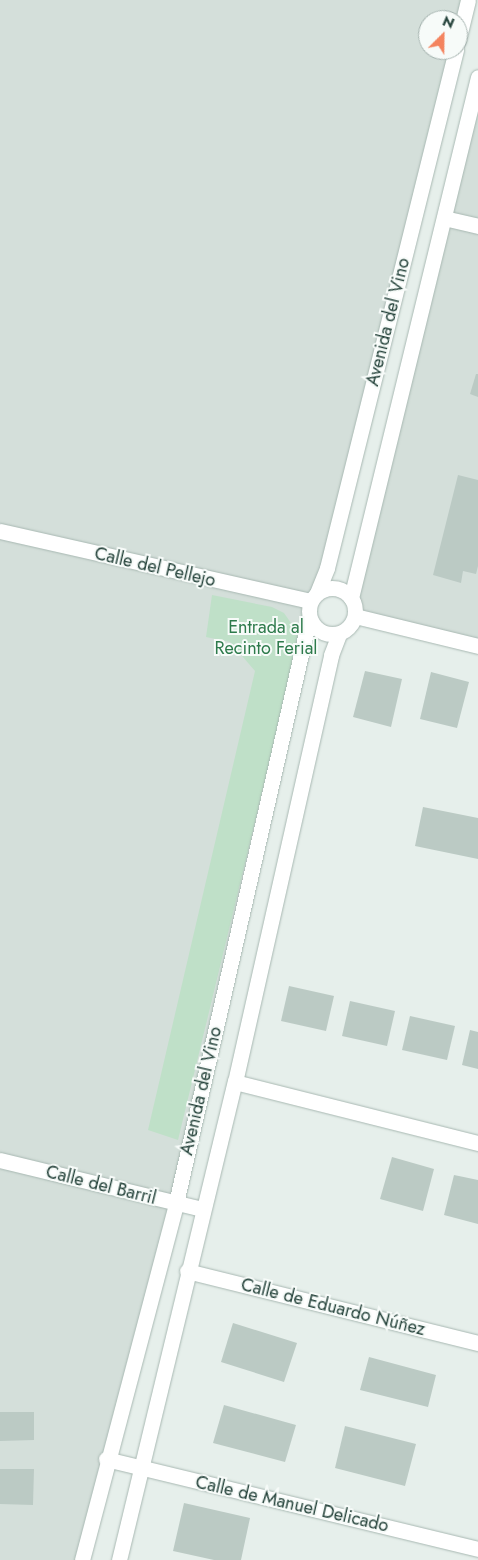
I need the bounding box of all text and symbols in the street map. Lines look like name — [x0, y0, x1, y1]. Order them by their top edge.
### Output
north arrow — [418, 10, 468, 60]
text: N — [439, 11, 457, 33]
street label: Avenida del Vino — [362, 256, 414, 388]
street label: Calle del Pellejo — [92, 543, 218, 591]
park label: Entrada al Recinto Ferial — [214, 617, 318, 660]
street label: Avenida del Vino — [176, 1025, 226, 1157]
street label: Calle del Barril — [44, 1161, 158, 1209]
street label: Calle de Eduardo Núñez — [239, 1274, 427, 1340]
street label: Calle de Manuel Delicado — [193, 1471, 391, 1537]

